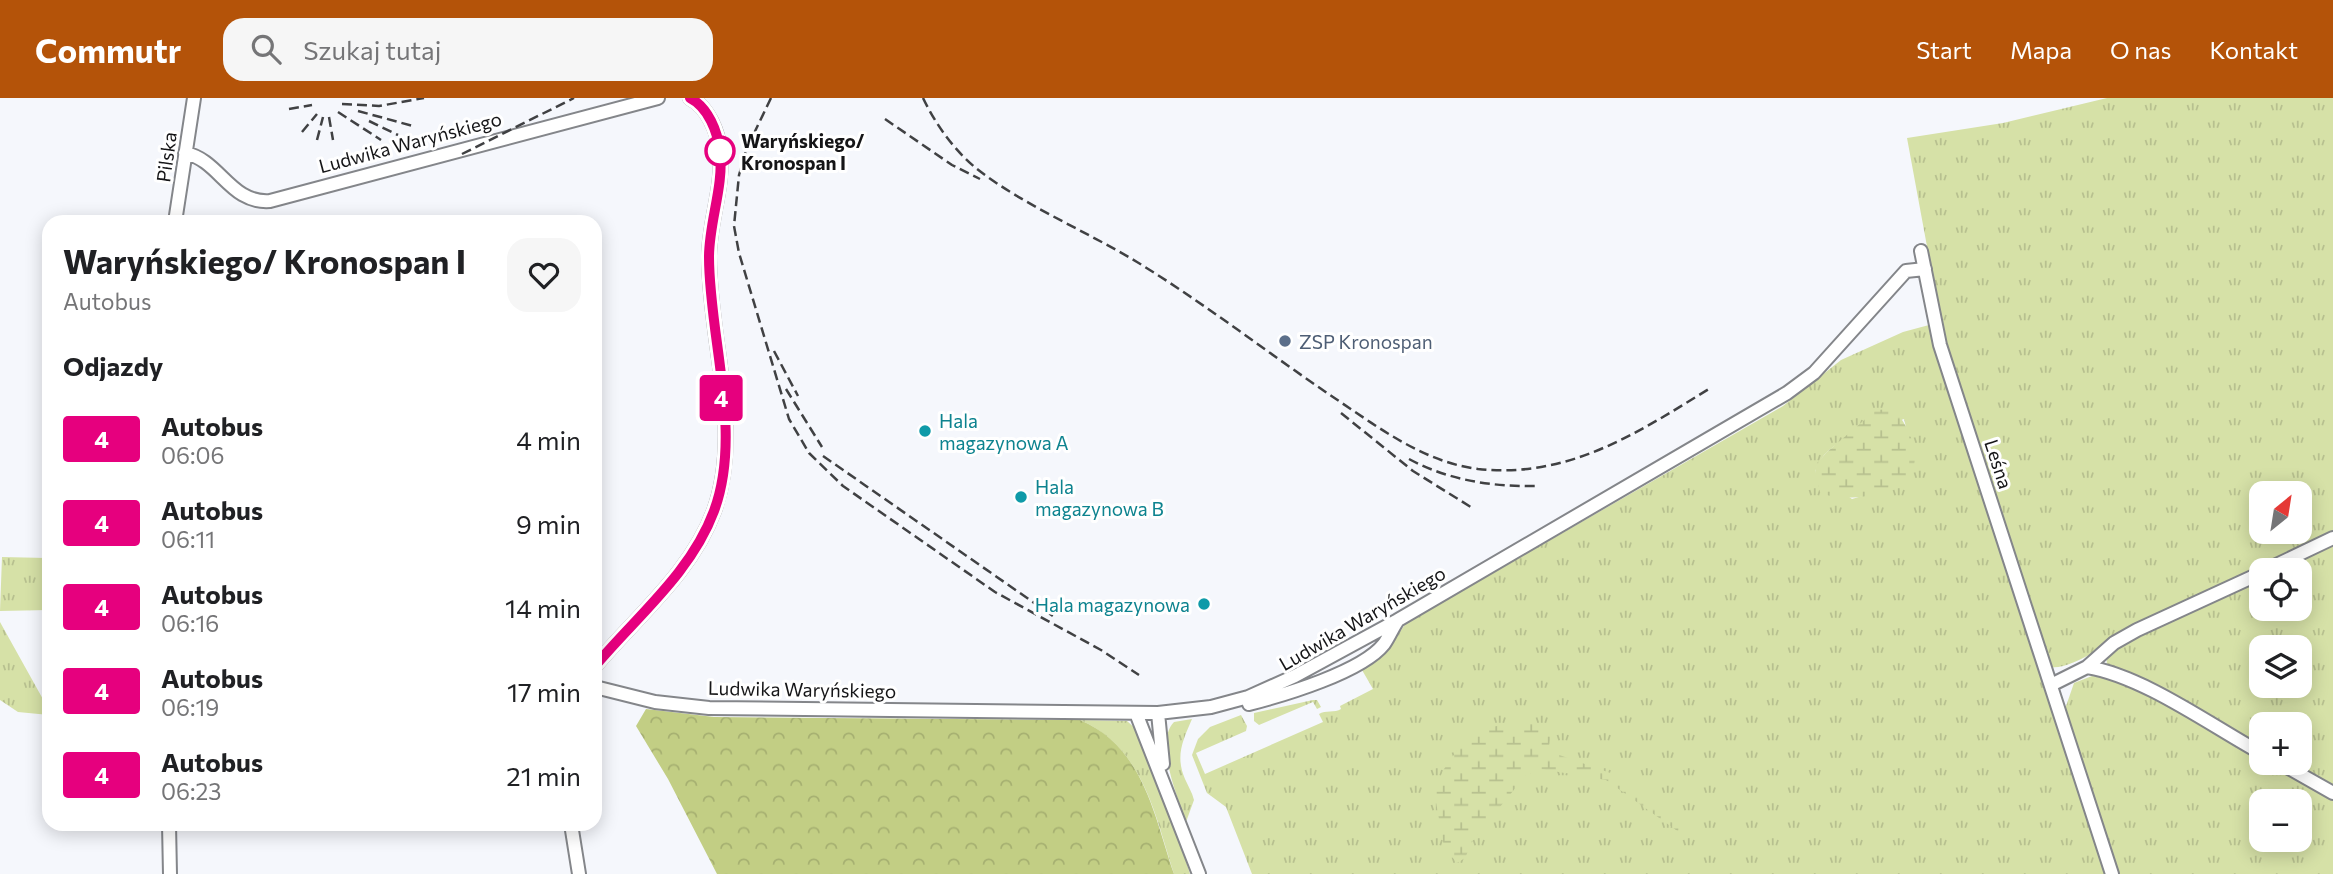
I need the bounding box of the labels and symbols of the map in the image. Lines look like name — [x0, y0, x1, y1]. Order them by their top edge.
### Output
street label: Ludwika Waryńskiego — [316, 107, 504, 177]
place label: Waryńskiego/ Kronospan I — [741, 129, 865, 174]
street label: Pilska — [151, 130, 181, 184]
marker: Waryńskiego/ Kronospan I — [705, 136, 735, 166]
place label: ZSP Kronospan — [1299, 330, 1433, 353]
marker: ZSP Kronospan — [1277, 333, 1293, 349]
line badge: 4 — [698, 375, 744, 421]
place label: Hala magazynowa A — [939, 409, 1069, 454]
marker: Hala magazynowa A — [917, 423, 933, 439]
street label: Leśna — [1980, 436, 2018, 492]
place label: Hala magazynowa B — [1035, 475, 1164, 520]
north arrow — [2249, 481, 2312, 544]
marker: Hala magazynowa B — [1013, 489, 1029, 505]
street label: Ludwika Waryńskiego — [1275, 561, 1449, 675]
place label: Hala magazynowa — [1035, 593, 1190, 616]
marker: Hala magazynowa — [1196, 596, 1212, 612]
street label: Ludwika Waryńskiego — [708, 676, 896, 702]

